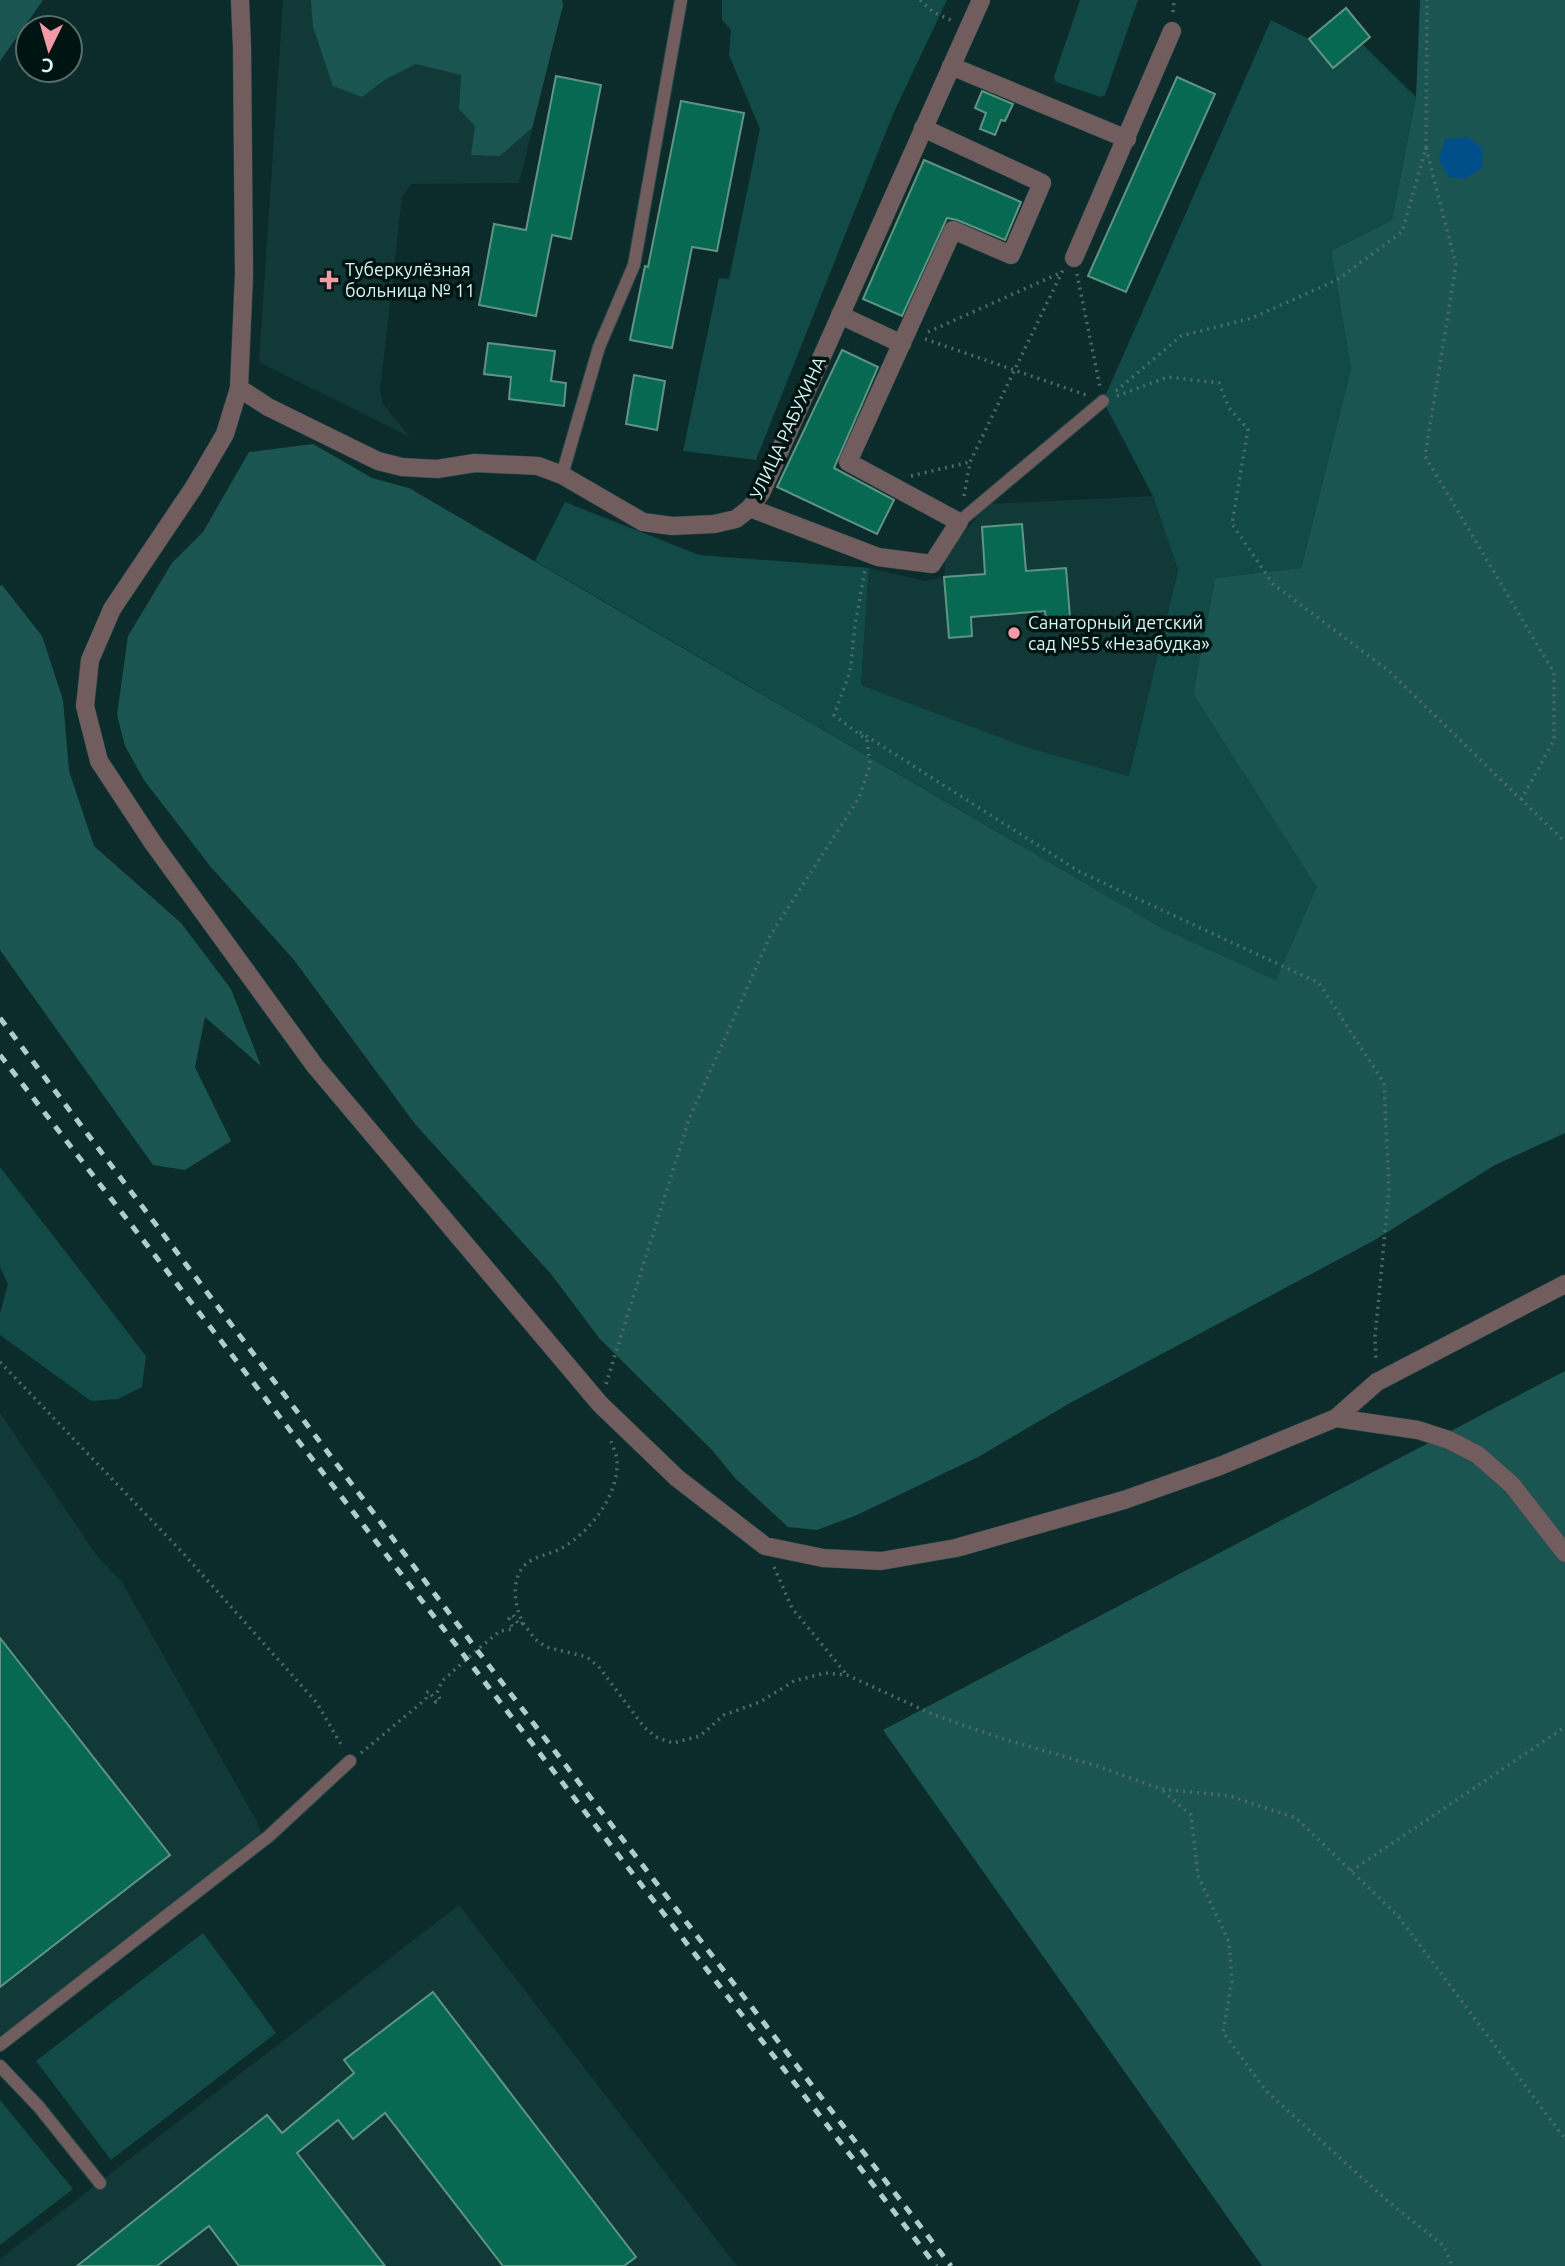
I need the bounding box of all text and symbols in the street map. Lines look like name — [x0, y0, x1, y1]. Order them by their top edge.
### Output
north arrow — [14, 14, 84, 84]
text: С — [41, 54, 55, 77]
place label: Туберкулёзная больница № 11 — [345, 259, 475, 300]
marker: Туберкулёзная больница № 11 — [319, 270, 339, 290]
street label: УЛИЦА РАБУХИНА — [745, 353, 829, 502]
place label: Санаторный детский сад №55 «Незабудка» — [1028, 612, 1210, 653]
marker: Санаторный детский сад №55 «Незабудка» — [1006, 625, 1022, 641]

